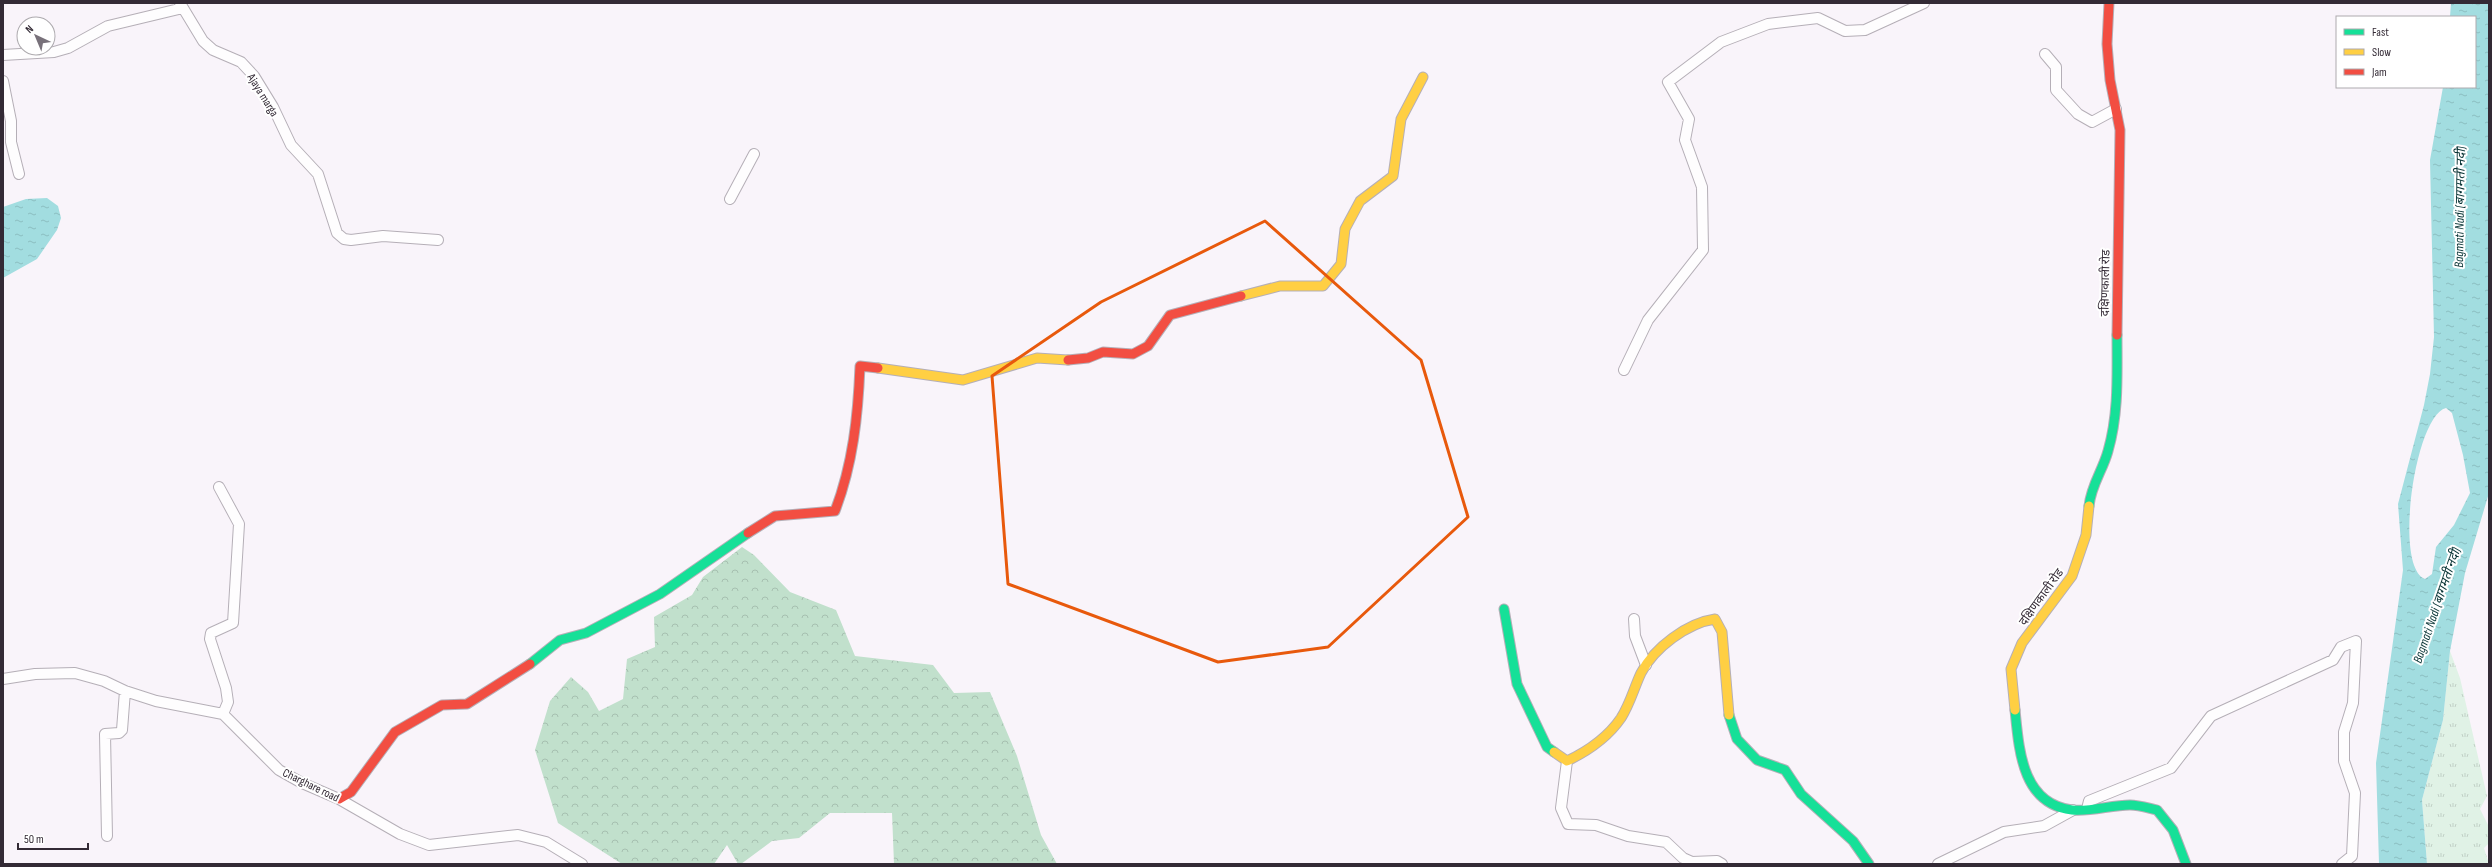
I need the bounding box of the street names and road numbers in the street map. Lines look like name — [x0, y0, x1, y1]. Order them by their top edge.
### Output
street label: Ajaya marga — [243, 70, 282, 120]
street label: दक्षिणकाली रोड — [2096, 249, 2114, 316]
street label: दक्षिणकाली रोड — [2015, 565, 2067, 629]
street label: Charghare road — [280, 765, 342, 806]

